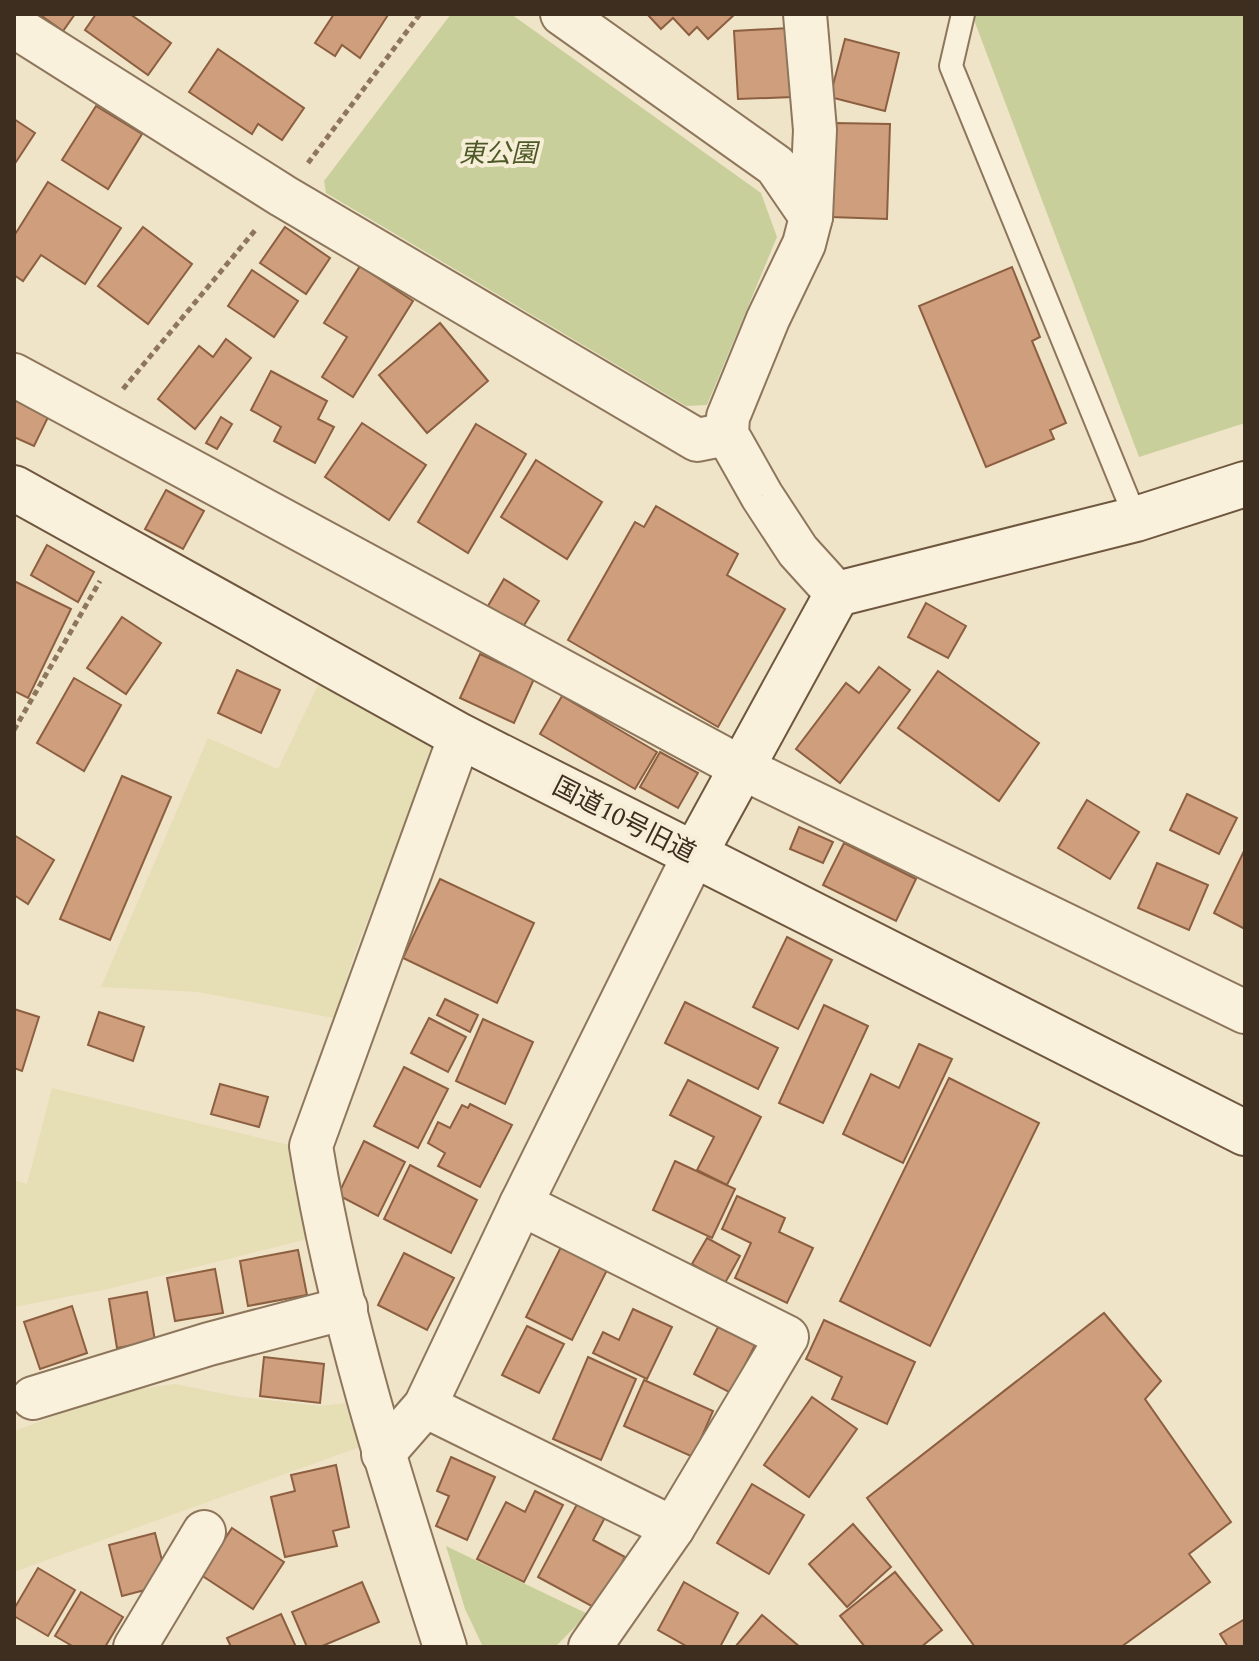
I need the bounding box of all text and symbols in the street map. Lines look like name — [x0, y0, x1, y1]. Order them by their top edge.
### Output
park label: 東公園 — [459, 134, 541, 174]
street label: 国道10号旧道 — [545, 767, 703, 873]

